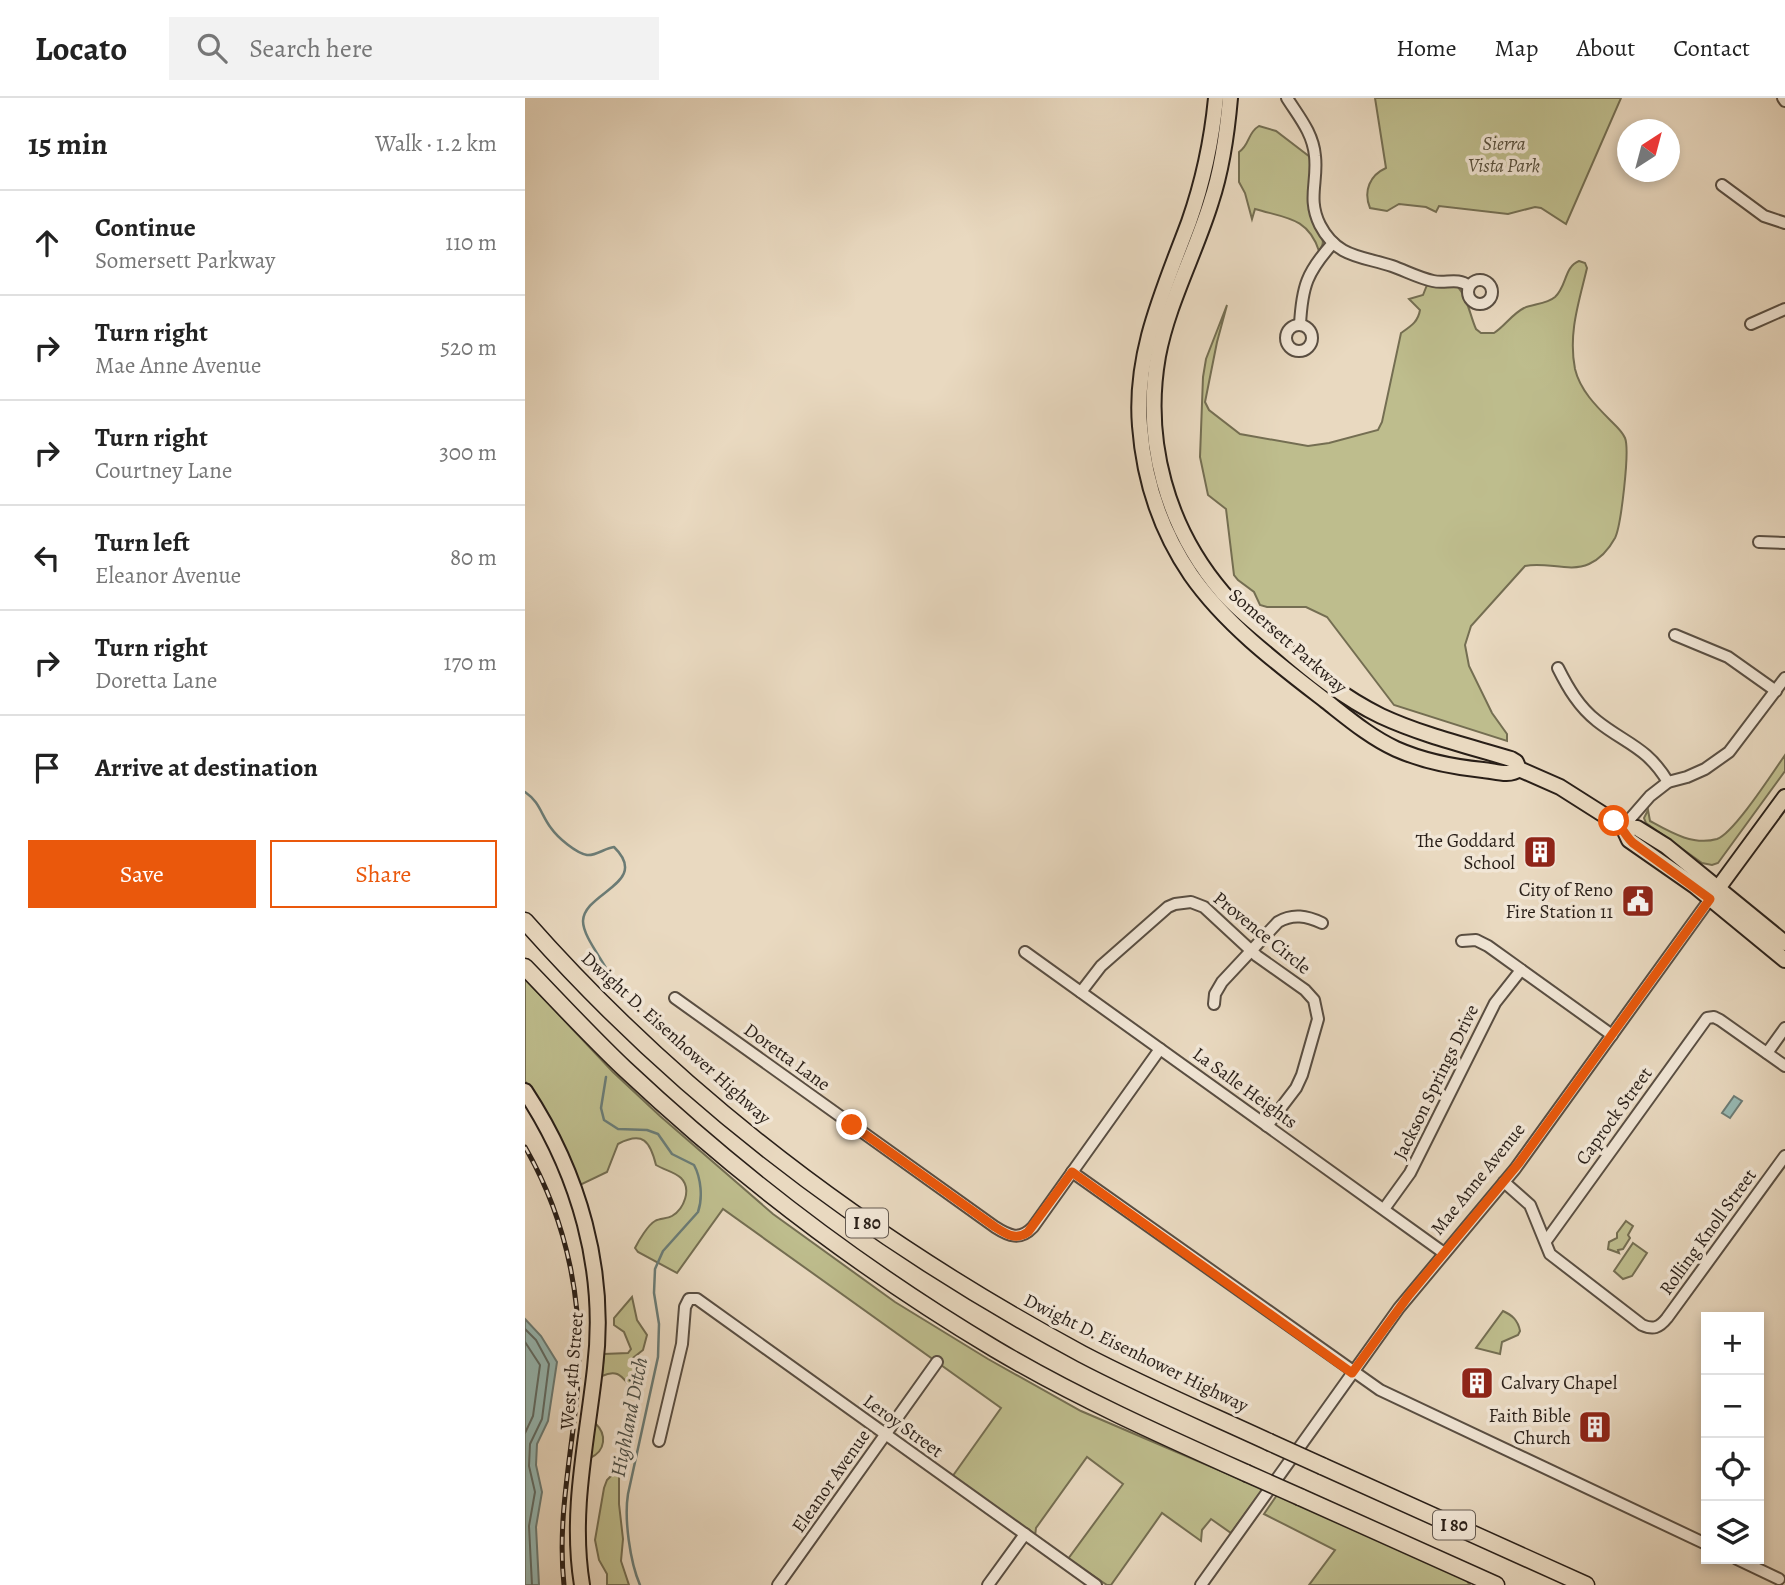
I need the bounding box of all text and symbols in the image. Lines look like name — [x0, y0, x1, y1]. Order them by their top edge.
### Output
search box — [169, 17, 659, 80]
text: Locato — [35, 26, 127, 71]
icon: search — [193, 29, 231, 67]
text: Search here — [249, 31, 373, 66]
text: Home — [1396, 32, 1457, 64]
text: Map — [1495, 32, 1539, 64]
text: About — [1577, 32, 1635, 64]
text: Contact — [1673, 32, 1750, 64]
north arrow — [1617, 119, 1680, 182]
text: 15 min — [28, 124, 108, 164]
text: Walk · 1.2 km — [375, 128, 497, 159]
park label: Sierra Vista Park — [1468, 131, 1540, 179]
text: Continue — [95, 210, 196, 245]
icon: ahead — [28, 224, 66, 262]
text: 110 m — [445, 227, 497, 258]
text: Somersett Parkway — [95, 245, 275, 276]
text: Turn right — [95, 315, 208, 350]
icon: right — [28, 329, 66, 367]
text: 520 m — [440, 332, 497, 363]
text: Mae Anne Avenue — [95, 350, 261, 381]
text: Turn right — [95, 420, 208, 455]
icon: right — [28, 434, 66, 472]
text: 300 m — [439, 437, 497, 468]
text: Courtney Lane — [95, 455, 232, 486]
text: Turn left — [95, 525, 190, 560]
icon: left — [28, 539, 66, 577]
text: 80 m — [450, 542, 497, 573]
text: Eleanor Avenue — [95, 560, 241, 591]
street label: Somersett Parkway — [1223, 582, 1353, 700]
text: Turn right — [95, 630, 208, 665]
icon: right — [28, 644, 66, 682]
text: 170 m — [444, 647, 497, 678]
text: Doretta Lane — [95, 665, 217, 696]
icon: arrive — [28, 749, 66, 787]
text: Arrive at destination — [95, 750, 318, 785]
route start — [1598, 805, 1629, 836]
place label: The Goddard School — [1416, 828, 1516, 876]
building icon: The Goddard School — [1521, 833, 1559, 871]
button: Save — [28, 840, 256, 908]
button: Share — [270, 840, 497, 908]
place label: City of Reno Fire Station 11 — [1505, 877, 1613, 925]
public building icon: City of Reno Fire Station 11 — [1619, 882, 1657, 920]
street label: Provence Circle — [1208, 886, 1316, 980]
street label: Dwight D. Eisenhower Highway — [576, 946, 777, 1131]
street label: Jackson Springs Drive — [1387, 1000, 1485, 1164]
street label: Doretta Lane — [739, 1017, 835, 1097]
street label: La Salle Heights — [1187, 1041, 1303, 1135]
street label: Caprock Street — [1570, 1062, 1658, 1170]
route end — [836, 1109, 867, 1140]
street label: Mae Anne Avenue — [1425, 1117, 1531, 1241]
street label: Rolling Knoll Street — [1653, 1164, 1763, 1300]
road number: I 80 — [846, 1208, 888, 1238]
street label: Dwight D. Eisenhower Highway — [1019, 1287, 1253, 1419]
street label: West 4th Street — [554, 1311, 590, 1432]
map controls — [1701, 1312, 1764, 1564]
button: + — [1701, 1312, 1764, 1375]
water label: Highland Ditch — [604, 1355, 654, 1479]
building icon: Calvary Chapel — [1458, 1364, 1496, 1402]
place label: Calvary Chapel — [1501, 1370, 1618, 1396]
button: − — [1701, 1375, 1764, 1438]
street label: Leroy Street — [858, 1388, 948, 1464]
place label: Faith Bible Church — [1488, 1403, 1571, 1451]
building icon: Faith Bible Church — [1576, 1408, 1614, 1446]
street label: Eleanor Avenue — [786, 1424, 876, 1538]
button: locate — [1701, 1438, 1764, 1501]
button: layers — [1701, 1501, 1764, 1564]
road number: I 80 — [1433, 1510, 1475, 1540]

